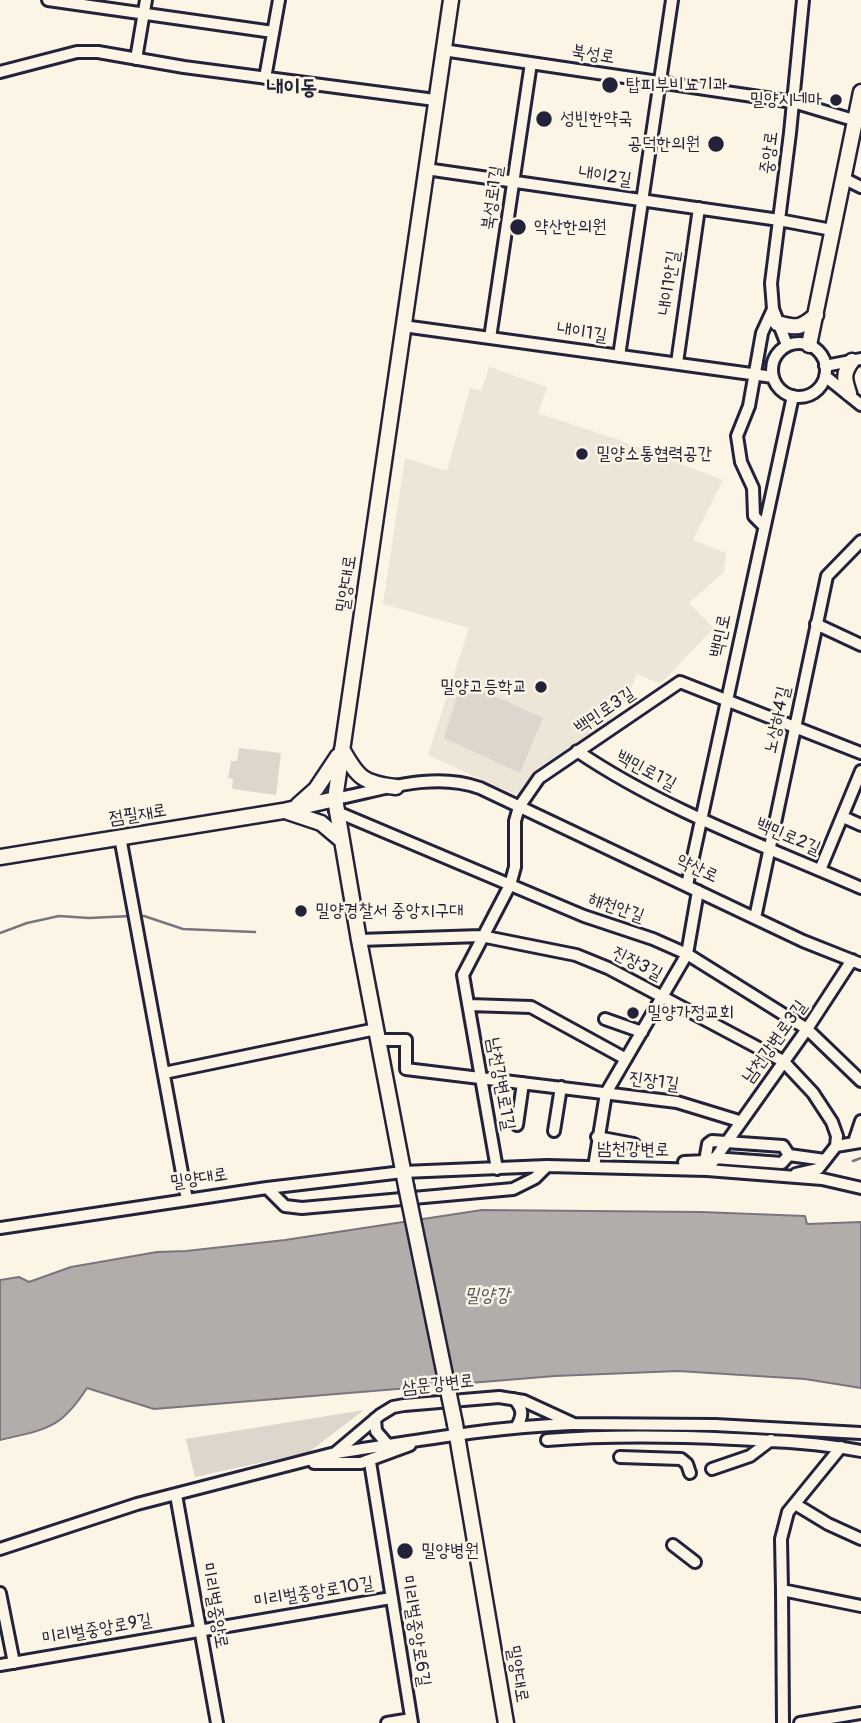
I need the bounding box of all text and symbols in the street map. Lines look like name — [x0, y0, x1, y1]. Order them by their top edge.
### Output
street label: 북성로 — [570, 41, 616, 69]
place label: 탑피부비뇨기과 — [626, 74, 727, 96]
marker: 탑피부비뇨기과 — [600, 75, 620, 95]
district label: 내이동 — [267, 76, 317, 102]
place label: 밀양시네마 — [750, 89, 822, 111]
marker: 밀양시네마 — [828, 92, 844, 108]
place label: 성빈한약국 — [560, 108, 632, 130]
marker: 성빈한약국 — [534, 109, 554, 129]
street label: 중앙로 — [757, 130, 783, 176]
place label: 공덕한의원 — [628, 133, 700, 155]
marker: 공덕한의원 — [706, 134, 726, 154]
street label: 내이2길 — [577, 163, 633, 191]
street label: 북성로1길 — [478, 164, 508, 232]
place label: 약산한의원 — [534, 216, 606, 238]
marker: 약산한의원 — [508, 217, 528, 237]
street label: 내이1안길 — [655, 249, 685, 317]
street label: 내이1길 — [555, 319, 609, 347]
place label: 밀양소통협력공간 — [596, 443, 712, 465]
marker: 밀양소통협력공간 — [574, 446, 590, 462]
street label: 밀양대로 — [332, 554, 362, 614]
street label: 백민로 — [706, 613, 736, 659]
place label: 밀양고등학교 — [440, 676, 527, 698]
marker: 밀양고등학교 — [533, 679, 549, 695]
street label: 백민로3길 — [571, 683, 639, 739]
street label: 노상하4길 — [760, 684, 796, 756]
street label: 백민로1길 — [612, 746, 680, 796]
street label: 점필재로 — [108, 800, 168, 830]
street label: 백민로2길 — [752, 814, 824, 860]
street label: 약산로 — [673, 850, 721, 888]
street label: 해천안길 — [585, 888, 647, 928]
place label: 밀양경찰서 중앙지구대 — [315, 900, 464, 922]
marker: 밀양경찰서 중앙지구대 — [293, 903, 309, 919]
street label: 진장3길 — [608, 942, 666, 986]
street label: 남천강변로3길 — [738, 996, 812, 1088]
place label: 밀양가정교회 — [647, 1002, 734, 1024]
marker: 밀양가정교회 — [625, 1005, 641, 1021]
street label: 남천강변로1길 — [481, 1036, 519, 1132]
street label: 진장1길 — [627, 1068, 681, 1096]
street label: 남천강변로 — [597, 1139, 669, 1161]
street label: 밀양대로 — [169, 1164, 229, 1194]
water label: 밀양강 — [464, 1285, 510, 1307]
street label: 삼문강변로 — [401, 1370, 475, 1400]
place label: 밀양병원 — [421, 1540, 479, 1562]
marker: 밀양병원 — [395, 1541, 415, 1561]
street label: 미리벌중앙로 — [196, 1561, 232, 1651]
street label: 미리벌중앙로10길 — [253, 1573, 375, 1613]
street label: 미리벌중앙로6길 — [396, 1574, 434, 1688]
street label: 미리벌중앙로9길 — [41, 1610, 153, 1650]
street label: 밀양대로 — [501, 1644, 533, 1704]

